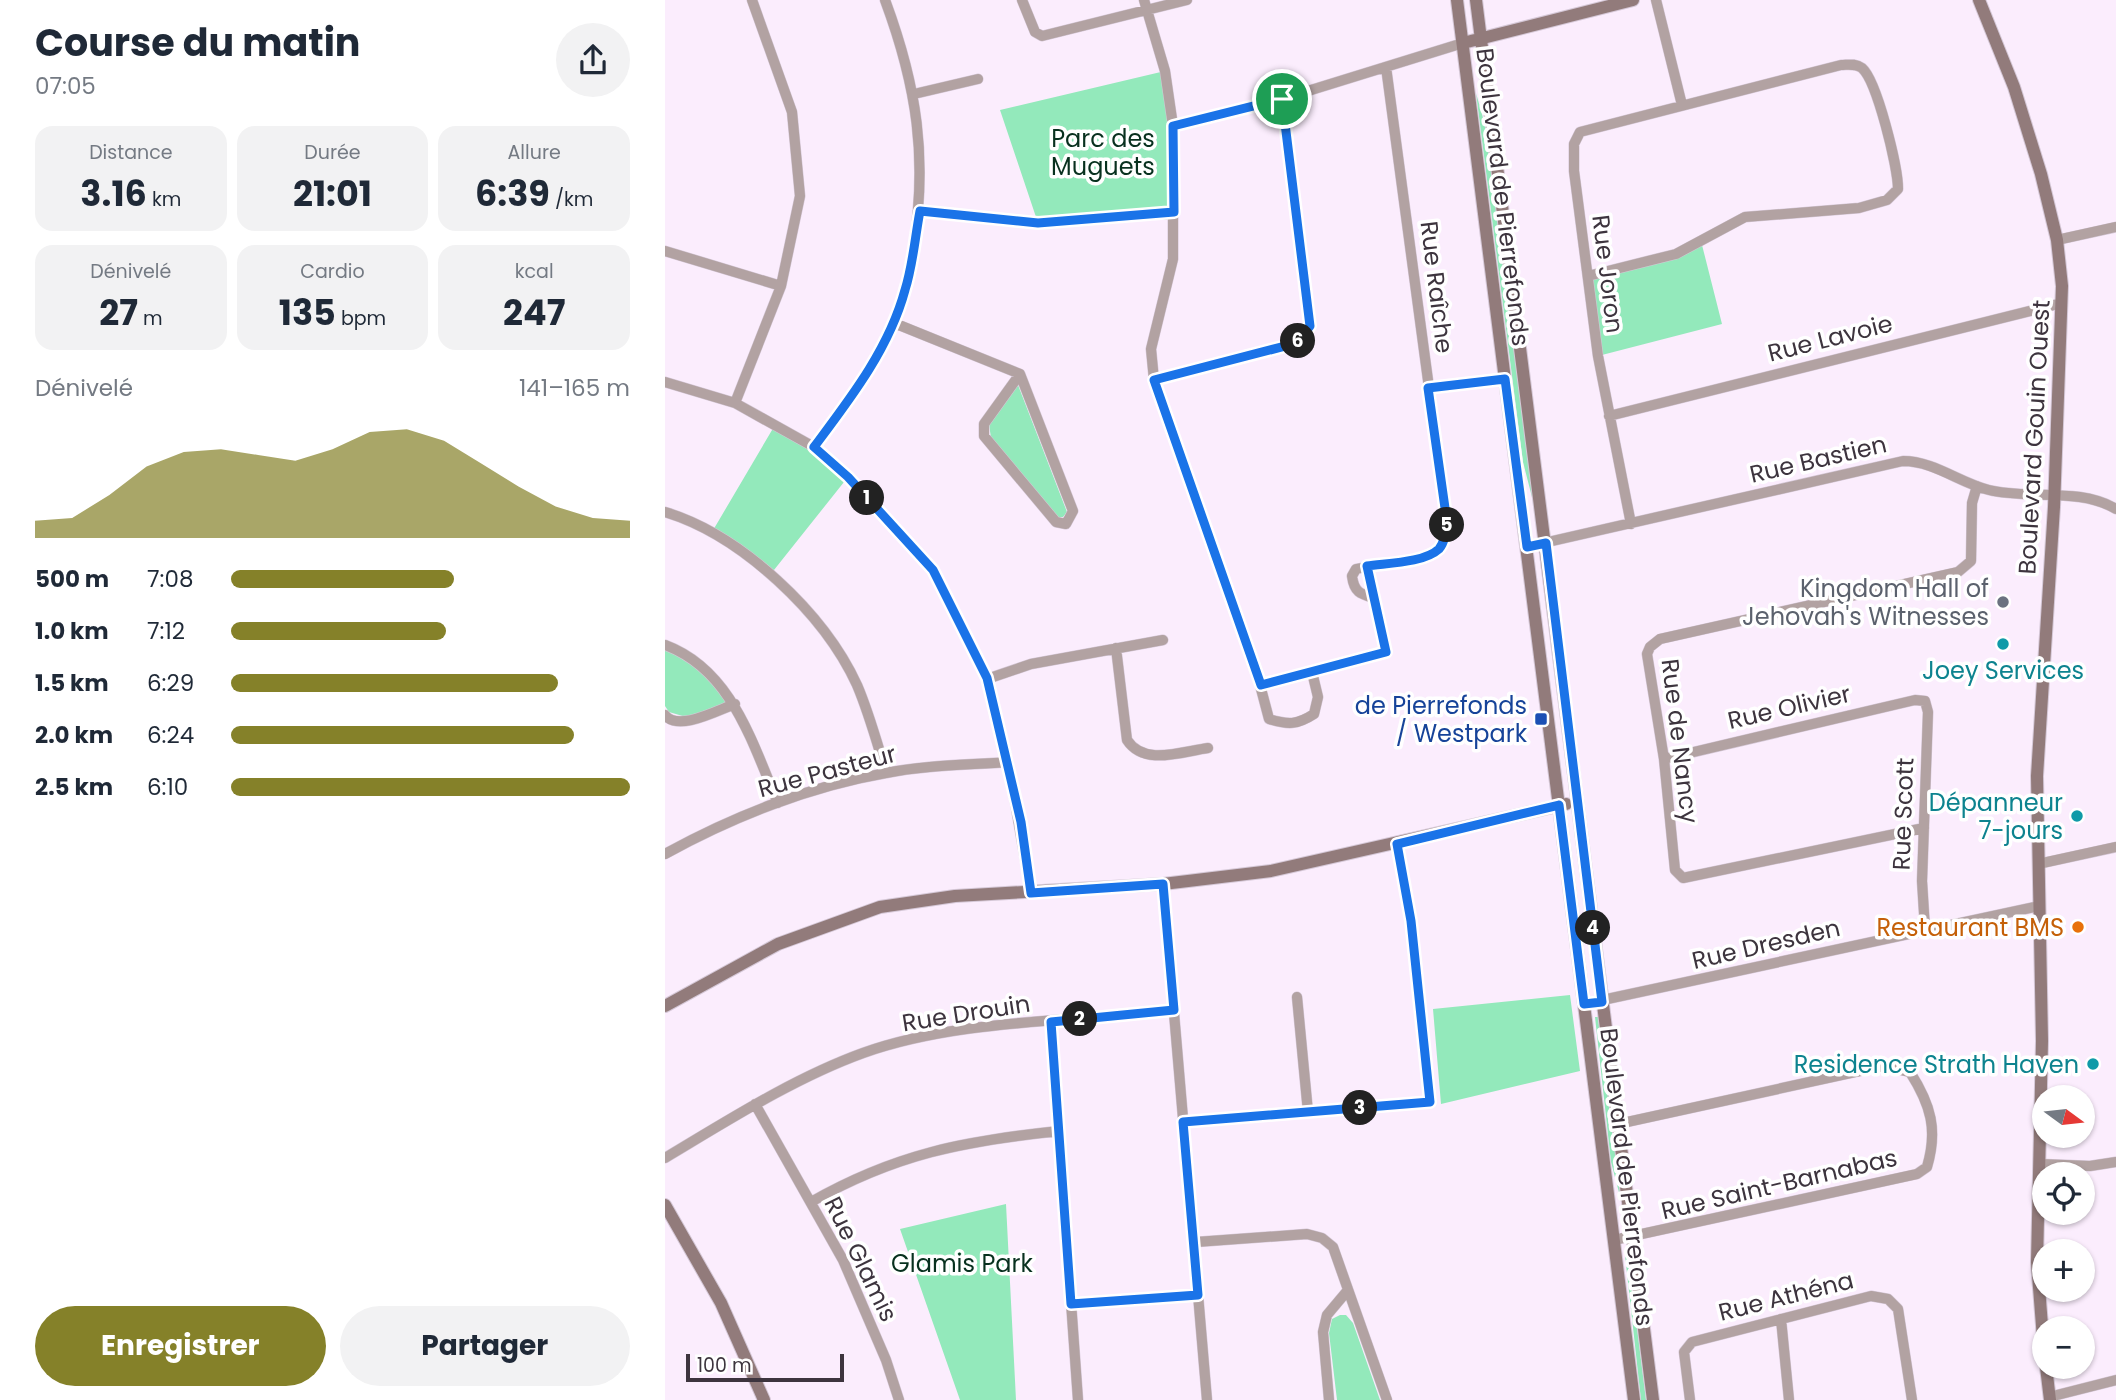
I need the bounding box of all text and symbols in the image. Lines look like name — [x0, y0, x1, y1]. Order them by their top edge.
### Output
text: Course du matin — [35, 16, 360, 69]
button: share — [556, 23, 630, 97]
street label: Boulevard de Pierrefonds — [1468, 46, 1538, 348]
pin — [1252, 69, 1312, 129]
text: 07:05 — [35, 70, 96, 102]
icon: arrive — [1263, 80, 1301, 118]
park label: Parc des Muguets — [1051, 122, 1155, 183]
text: Distance — [89, 139, 172, 166]
text: Durée — [304, 139, 361, 166]
text: Allure — [508, 139, 561, 166]
text: 3.16 — [80, 169, 147, 218]
text: 21:01 — [293, 169, 372, 218]
text: 6:39 — [475, 169, 550, 218]
text: km — [147, 186, 181, 213]
text: /km — [550, 186, 593, 213]
street label: Rue Joron — [1584, 213, 1632, 335]
street label: Rue Raîche — [1413, 219, 1461, 355]
text: Dénivelé — [90, 258, 171, 285]
text: Cardio — [300, 258, 365, 285]
text: kcal — [515, 258, 554, 285]
text: 27 — [99, 288, 138, 337]
text: 135 — [279, 288, 336, 337]
text: 247 — [503, 288, 565, 337]
street label: Boulevard Gouin Ouest — [2010, 299, 2058, 575]
text: m — [138, 305, 163, 332]
text: bpm — [336, 305, 386, 332]
street label: Rue Lavoie — [1764, 307, 1896, 369]
pin: 6 — [1281, 324, 1315, 358]
text: 6 — [1291, 327, 1304, 354]
text: Dénivelé — [35, 372, 133, 404]
text: 141–165 m — [519, 372, 630, 404]
street label: Rue Bastien — [1746, 427, 1890, 491]
pin: 1 — [849, 480, 885, 516]
text: 1 — [863, 484, 870, 511]
pin: 5 — [1429, 508, 1465, 542]
text: 5 — [1440, 511, 1453, 538]
text: 500 m — [35, 563, 109, 595]
text: 7:08 — [147, 563, 193, 595]
place label: Kingdom Hall of Jehovah's Witnesses — [1742, 572, 1989, 633]
marker: Kingdom Hall of Jehovah's Witnesses — [1995, 594, 2011, 610]
text: 1.0 km — [35, 615, 109, 647]
text: 7:12 — [147, 615, 185, 647]
marker: Joey Services — [1995, 636, 2011, 652]
place label: Joey Services — [1922, 654, 2084, 687]
street label: Rue de Nancy — [1654, 657, 1707, 826]
text: 1.5 km — [35, 667, 109, 699]
text: 6:29 — [147, 667, 194, 699]
street label: Rue Olivier — [1724, 677, 1854, 737]
place label: de Pierrefonds / Westpark — [1355, 689, 1528, 750]
marker: de Pierrefonds / Westpark — [1533, 711, 1549, 727]
text: 2.0 km — [35, 719, 113, 751]
text: 6:24 — [147, 719, 194, 751]
street label: Rue Pasteur — [754, 737, 900, 805]
street label: Rue Scott — [1885, 757, 1921, 871]
text: 2.5 km — [35, 771, 113, 803]
text: 6:10 — [147, 771, 188, 803]
place label: Dépanneur 7-jours — [1929, 786, 2063, 847]
marker: Dépanneur 7-jours — [2069, 808, 2085, 824]
pin: 4 — [1576, 911, 1611, 946]
street label: Rue Dresden — [1689, 911, 1843, 977]
place label: Restaurant BMS — [1877, 911, 2064, 944]
text: 4 — [1586, 914, 1599, 941]
marker: Restaurant BMS — [2070, 919, 2086, 935]
street label: Rue Drouin — [900, 987, 1032, 1039]
pin: 2 — [1063, 1002, 1097, 1036]
text: 2 — [1074, 1005, 1085, 1032]
street label: Boulevard de Pierrefonds — [1592, 1026, 1662, 1328]
place label: Residence Strath Haven — [1794, 1048, 2079, 1081]
marker: Residence Strath Haven — [2085, 1056, 2101, 1072]
north arrow — [2032, 1085, 2095, 1148]
map controls — [2032, 1085, 2095, 1379]
pin: 3 — [1343, 1090, 1377, 1126]
text: 3 — [1354, 1094, 1365, 1121]
street label: Rue Saint-Barnabas — [1658, 1141, 1900, 1227]
button: locate — [2032, 1162, 2095, 1225]
street label: Rue Glamis — [817, 1191, 905, 1327]
button: + — [2032, 1239, 2095, 1302]
park label: Glamis Park — [891, 1247, 1034, 1280]
street label: Rue Athéna — [1715, 1263, 1857, 1329]
button: Enregistrer — [35, 1306, 326, 1386]
button: Partager — [340, 1306, 630, 1386]
button: − — [2032, 1316, 2095, 1379]
scale bar — [686, 1351, 843, 1383]
text: 100 m — [697, 1352, 752, 1379]

